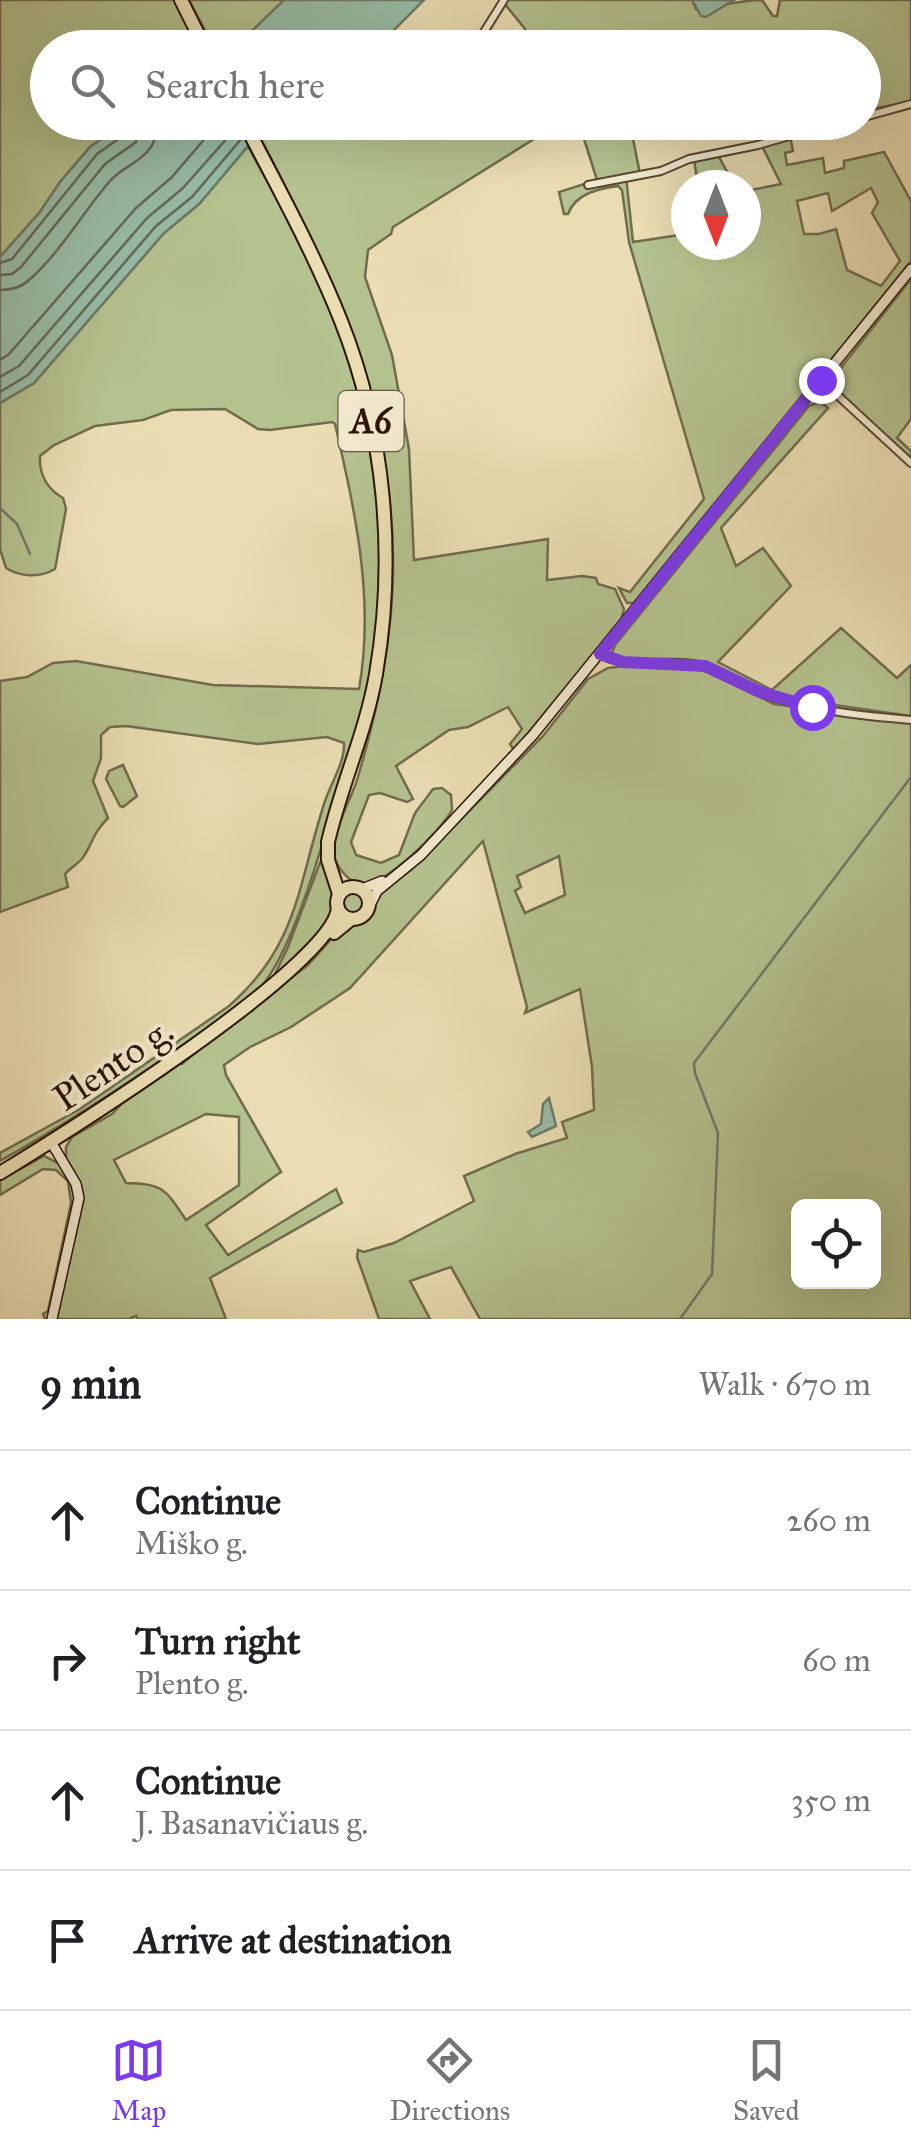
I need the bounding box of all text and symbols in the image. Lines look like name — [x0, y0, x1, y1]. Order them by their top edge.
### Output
search box — [30, 30, 881, 140]
icon: search — [65, 58, 120, 113]
text: Search here — [145, 62, 325, 108]
north arrow — [671, 170, 761, 260]
route end — [799, 358, 845, 404]
road number: A6 — [338, 391, 404, 451]
route start — [790, 685, 836, 731]
street label: Plento g. — [44, 1007, 182, 1121]
map controls — [791, 1199, 881, 1289]
button: locate — [791, 1199, 881, 1289]
text: 9 min — [40, 1358, 141, 1410]
text: Walk · 670 m — [698, 1365, 871, 1404]
text: Continue — [135, 1478, 281, 1524]
icon: ahead — [40, 1493, 95, 1548]
text: 260 m — [786, 1501, 871, 1540]
text: Miško g. — [135, 1524, 248, 1563]
text: Turn right — [135, 1618, 301, 1664]
icon: right — [40, 1633, 95, 1688]
text: 60 m — [802, 1641, 871, 1680]
text: Plento g. — [135, 1664, 249, 1703]
text: Continue — [135, 1758, 281, 1804]
icon: ahead — [40, 1773, 95, 1828]
text: 350 m — [791, 1781, 871, 1820]
text: J. Basanavičiaus g. — [135, 1804, 368, 1843]
icon: arrive — [40, 1913, 95, 1968]
text: Arrive at destination — [135, 1917, 452, 1963]
tab: Map — [111, 2033, 166, 2128]
tab: Directions — [389, 2033, 510, 2128]
tab: Saved — [733, 2033, 800, 2128]

